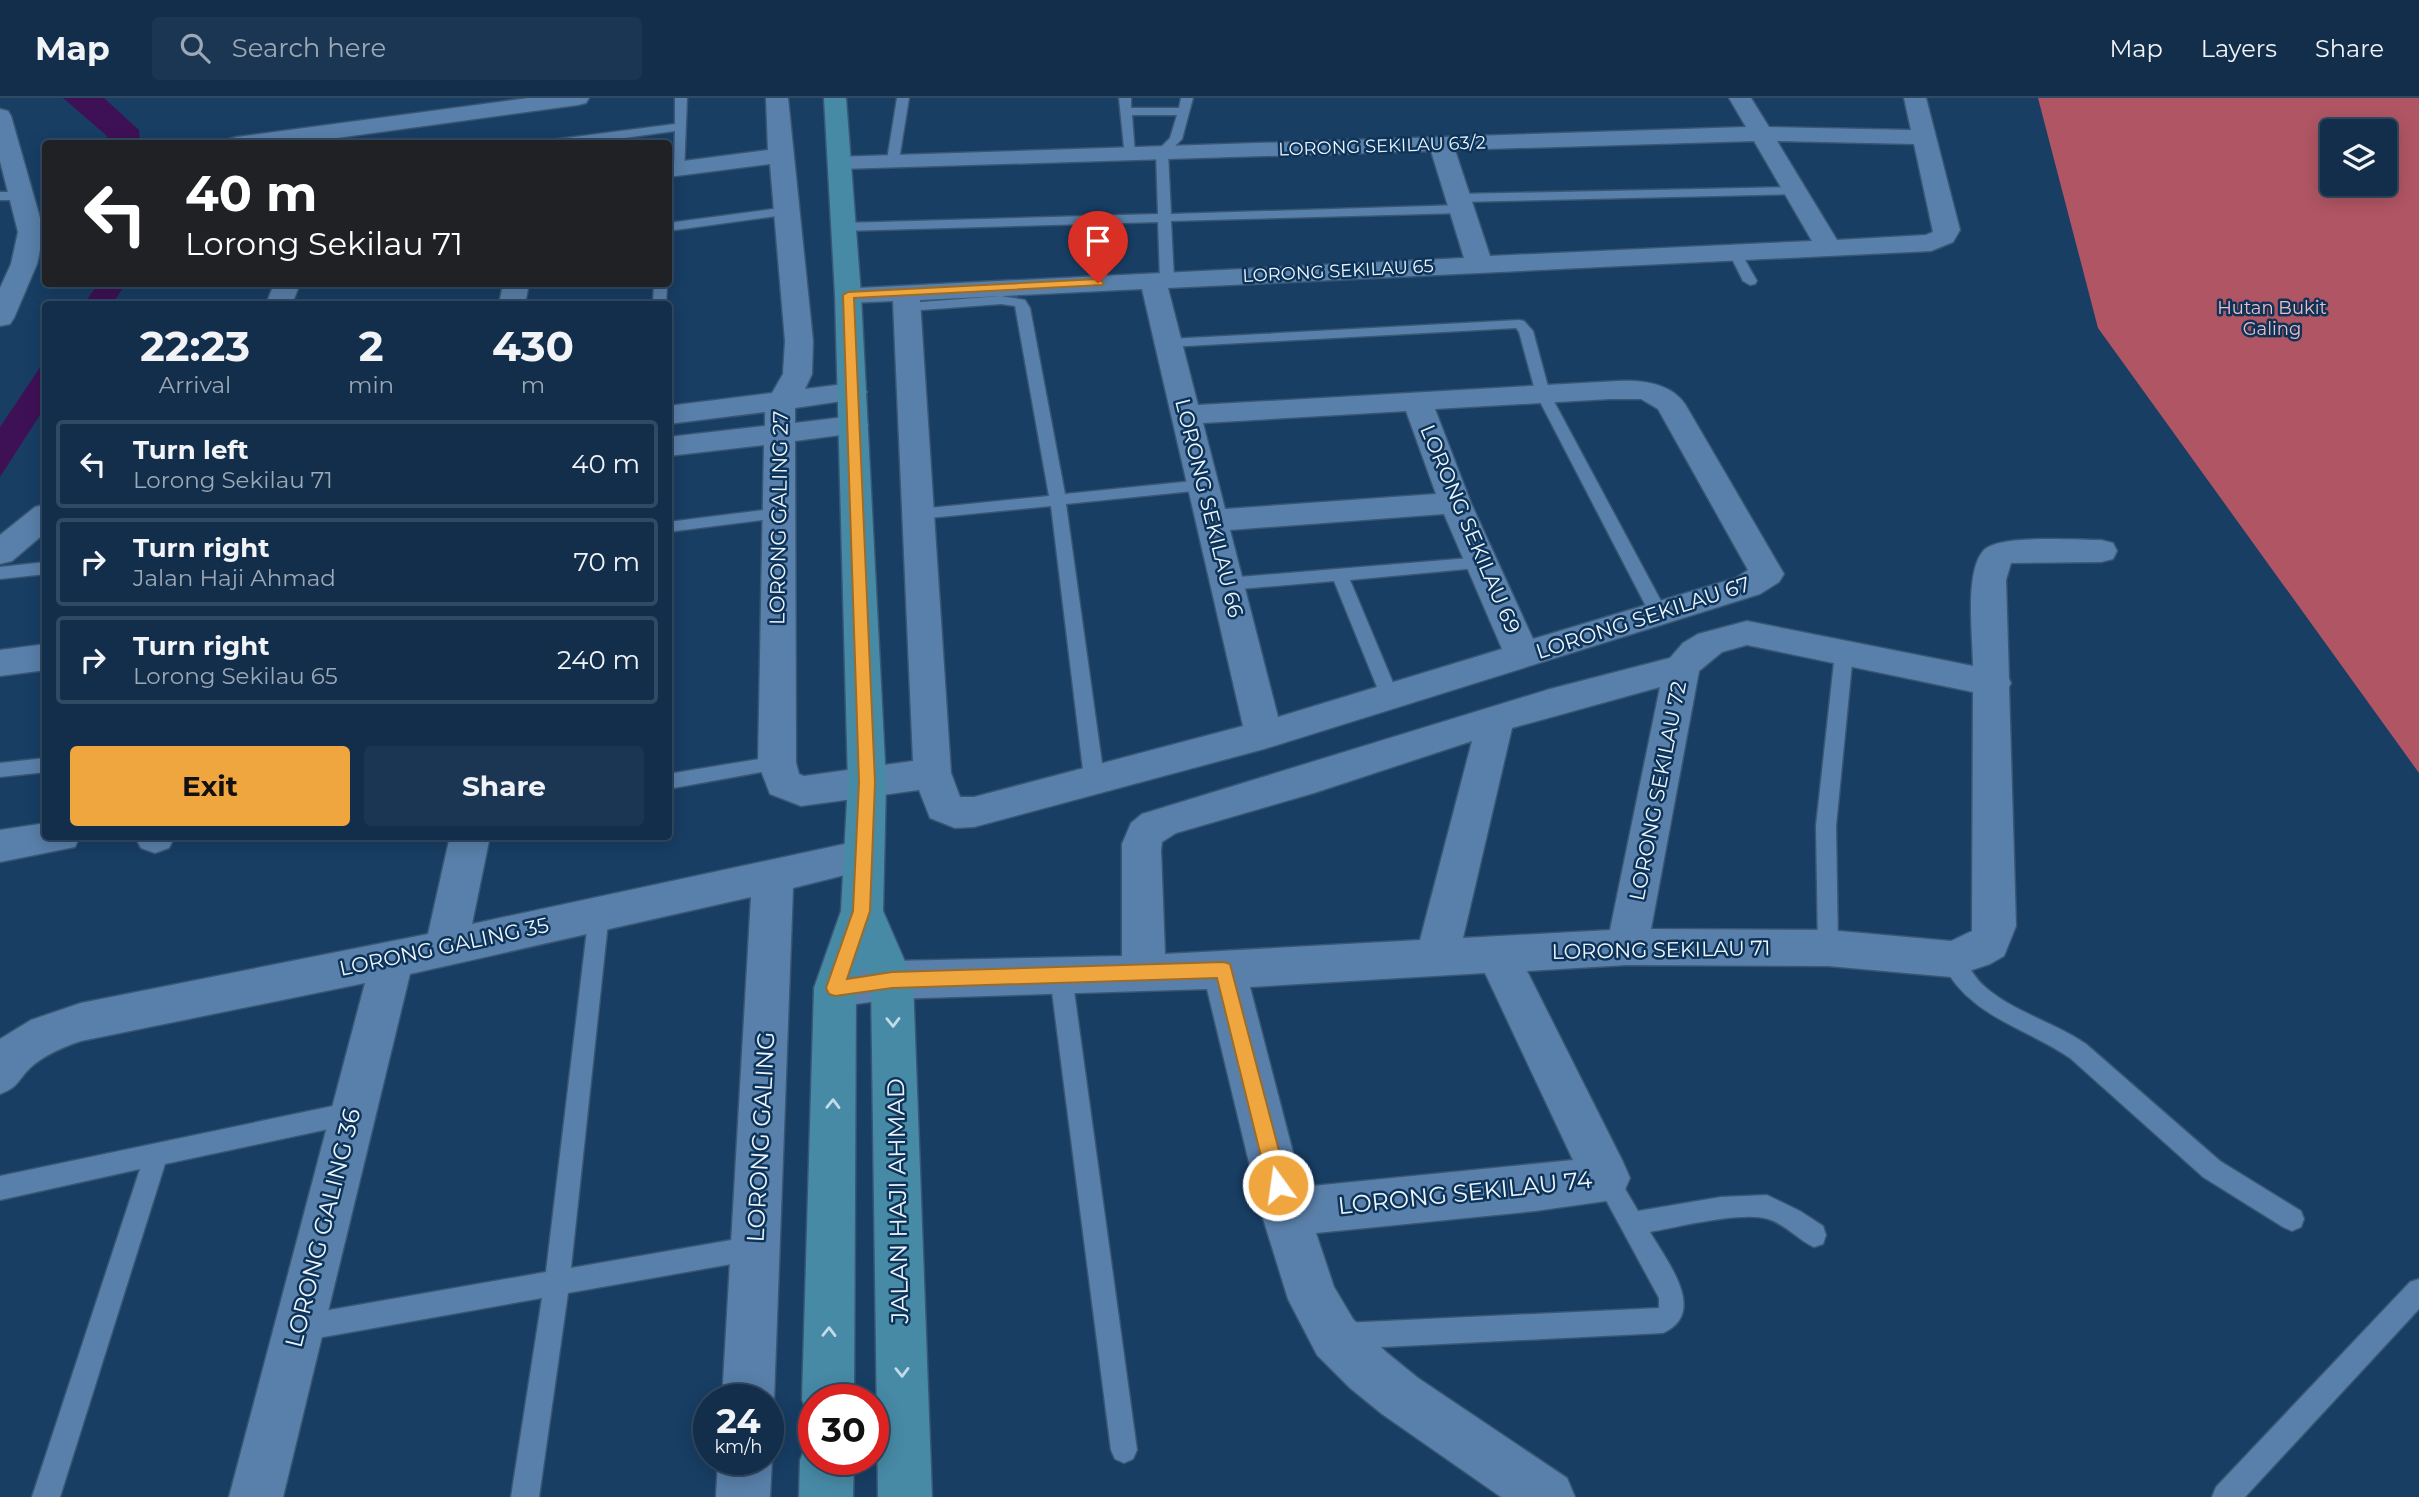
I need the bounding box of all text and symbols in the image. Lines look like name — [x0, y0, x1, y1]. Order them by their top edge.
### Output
search box — [152, 17, 642, 80]
text: Map — [35, 28, 110, 68]
icon: search — [176, 29, 214, 67]
text: Search here — [232, 32, 386, 64]
text: Map — [2109, 34, 2163, 63]
text: Layers — [2201, 34, 2277, 63]
text: Share — [2315, 34, 2384, 63]
map controls — [2320, 119, 2397, 196]
button: layers — [2320, 119, 2397, 196]
street label: LORONG SEKILAU 63/2 — [1278, 131, 1486, 161]
text: 40 m — [185, 164, 317, 223]
icon: left — [70, 168, 161, 259]
pin — [1068, 211, 1128, 283]
icon: arrive — [1079, 222, 1117, 260]
text: Lorong Sekilau 71 — [185, 224, 463, 263]
street label: LORONG SEKILAU 65 — [1242, 255, 1434, 287]
park label: Hutan Bukit Galing — [2217, 297, 2327, 340]
text: 22:23 — [140, 320, 250, 372]
text: 2 — [359, 320, 383, 372]
text: 430 — [492, 320, 574, 372]
text: Arrival — [159, 371, 231, 399]
text: min — [348, 371, 394, 399]
text: m — [521, 371, 545, 399]
street label: LORONG SEKILAU 66 — [1170, 396, 1249, 620]
street label: LORONG GALING 27 — [764, 411, 793, 625]
street label: LORONG SEKILAU 69 — [1415, 421, 1526, 637]
text: Turn left — [133, 434, 249, 466]
icon: left — [74, 445, 112, 483]
text: 40 m — [571, 448, 640, 480]
text: Lorong Sekilau 71 — [133, 466, 333, 494]
text: Turn right — [133, 532, 269, 564]
icon: right — [74, 543, 112, 581]
text: 70 m — [574, 546, 640, 578]
text: Jalan Haji Ahmad — [133, 564, 336, 592]
street label: LORONG SEKILAU 67 — [1533, 571, 1753, 664]
text: Turn right — [133, 630, 269, 662]
icon: right — [74, 641, 112, 679]
text: 240 m — [557, 644, 640, 676]
text: Lorong Sekilau 65 — [133, 662, 338, 690]
street label: LORONG SEKILAU 72 — [1624, 679, 1691, 903]
button: Exit — [70, 746, 350, 826]
button: Share — [364, 746, 644, 826]
street label: LORONG GALING 35 — [337, 912, 551, 981]
street label: LORONG SEKILAU 71 — [1551, 935, 1771, 964]
one-way arrow — [886, 1016, 901, 1027]
street label: LORONG GALING — [740, 1031, 781, 1243]
street label: JALAN HAJI AHMAD — [881, 1078, 914, 1325]
one-way arrow — [825, 1099, 841, 1109]
street label: LORONG GALING 36 — [279, 1105, 366, 1350]
position arrow — [1241, 1148, 1315, 1222]
street label: LORONG SEKILAU 74 — [1336, 1165, 1594, 1220]
one-way arrow — [821, 1326, 837, 1337]
one-way arrow — [894, 1367, 910, 1377]
speed limit sign: 30 — [798, 1384, 889, 1475]
text: 24 — [716, 1399, 761, 1442]
text: km/h — [714, 1436, 763, 1458]

